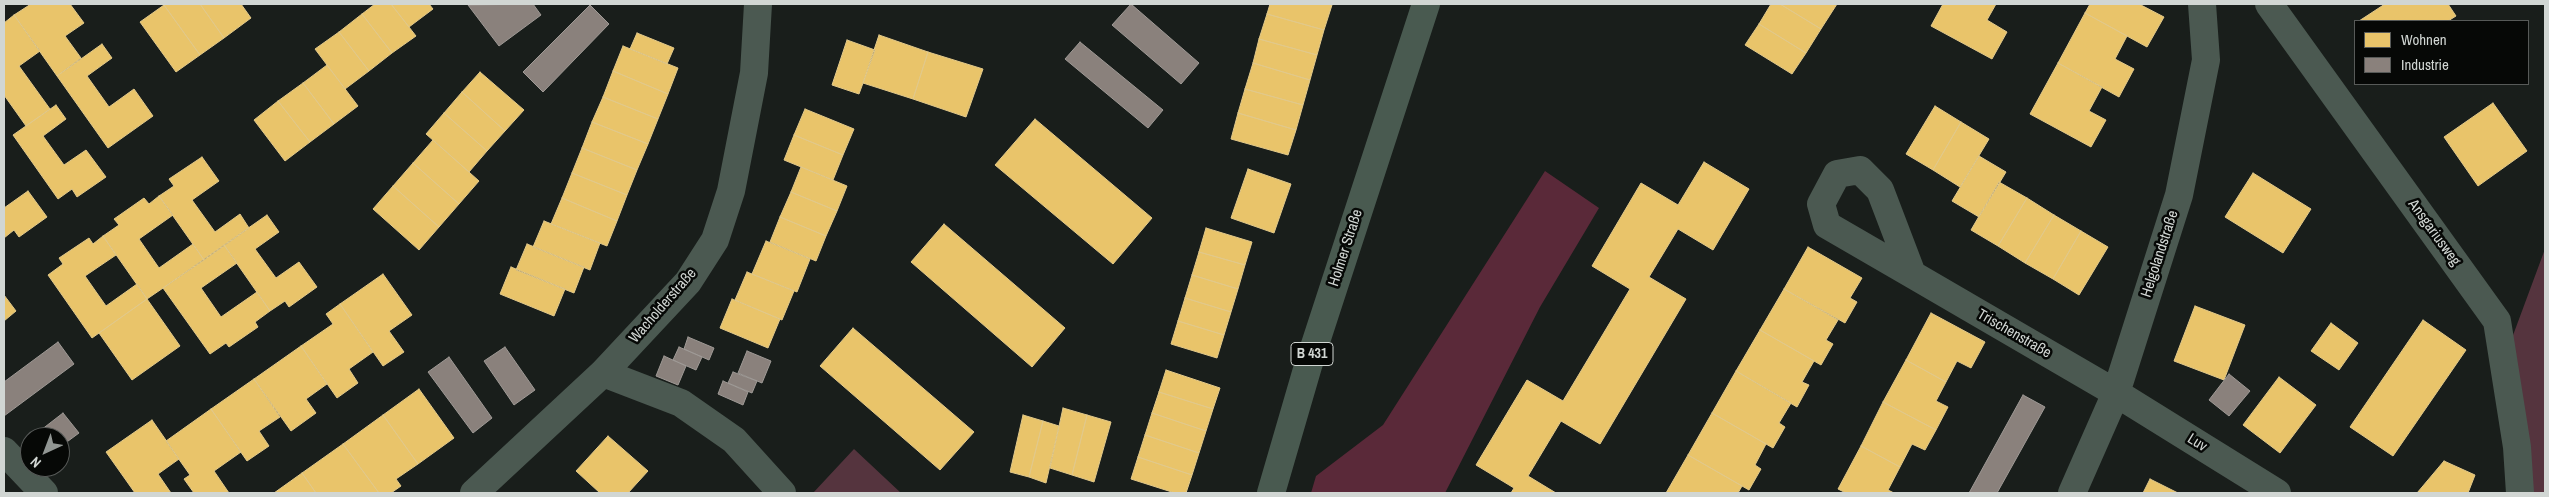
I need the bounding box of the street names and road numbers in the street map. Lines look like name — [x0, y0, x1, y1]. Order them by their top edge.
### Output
street label: Ansgariusweg — [2404, 196, 2464, 270]
street label: Holmer Straße — [1325, 207, 1367, 289]
street label: Helgolandstraße — [2137, 208, 2183, 300]
street label: Wacholderstraße — [626, 265, 700, 347]
street label: Trischenstraße — [1974, 306, 2054, 362]
road number: B 431 — [1291, 342, 1333, 366]
street label: Luv — [2184, 430, 2210, 456]

